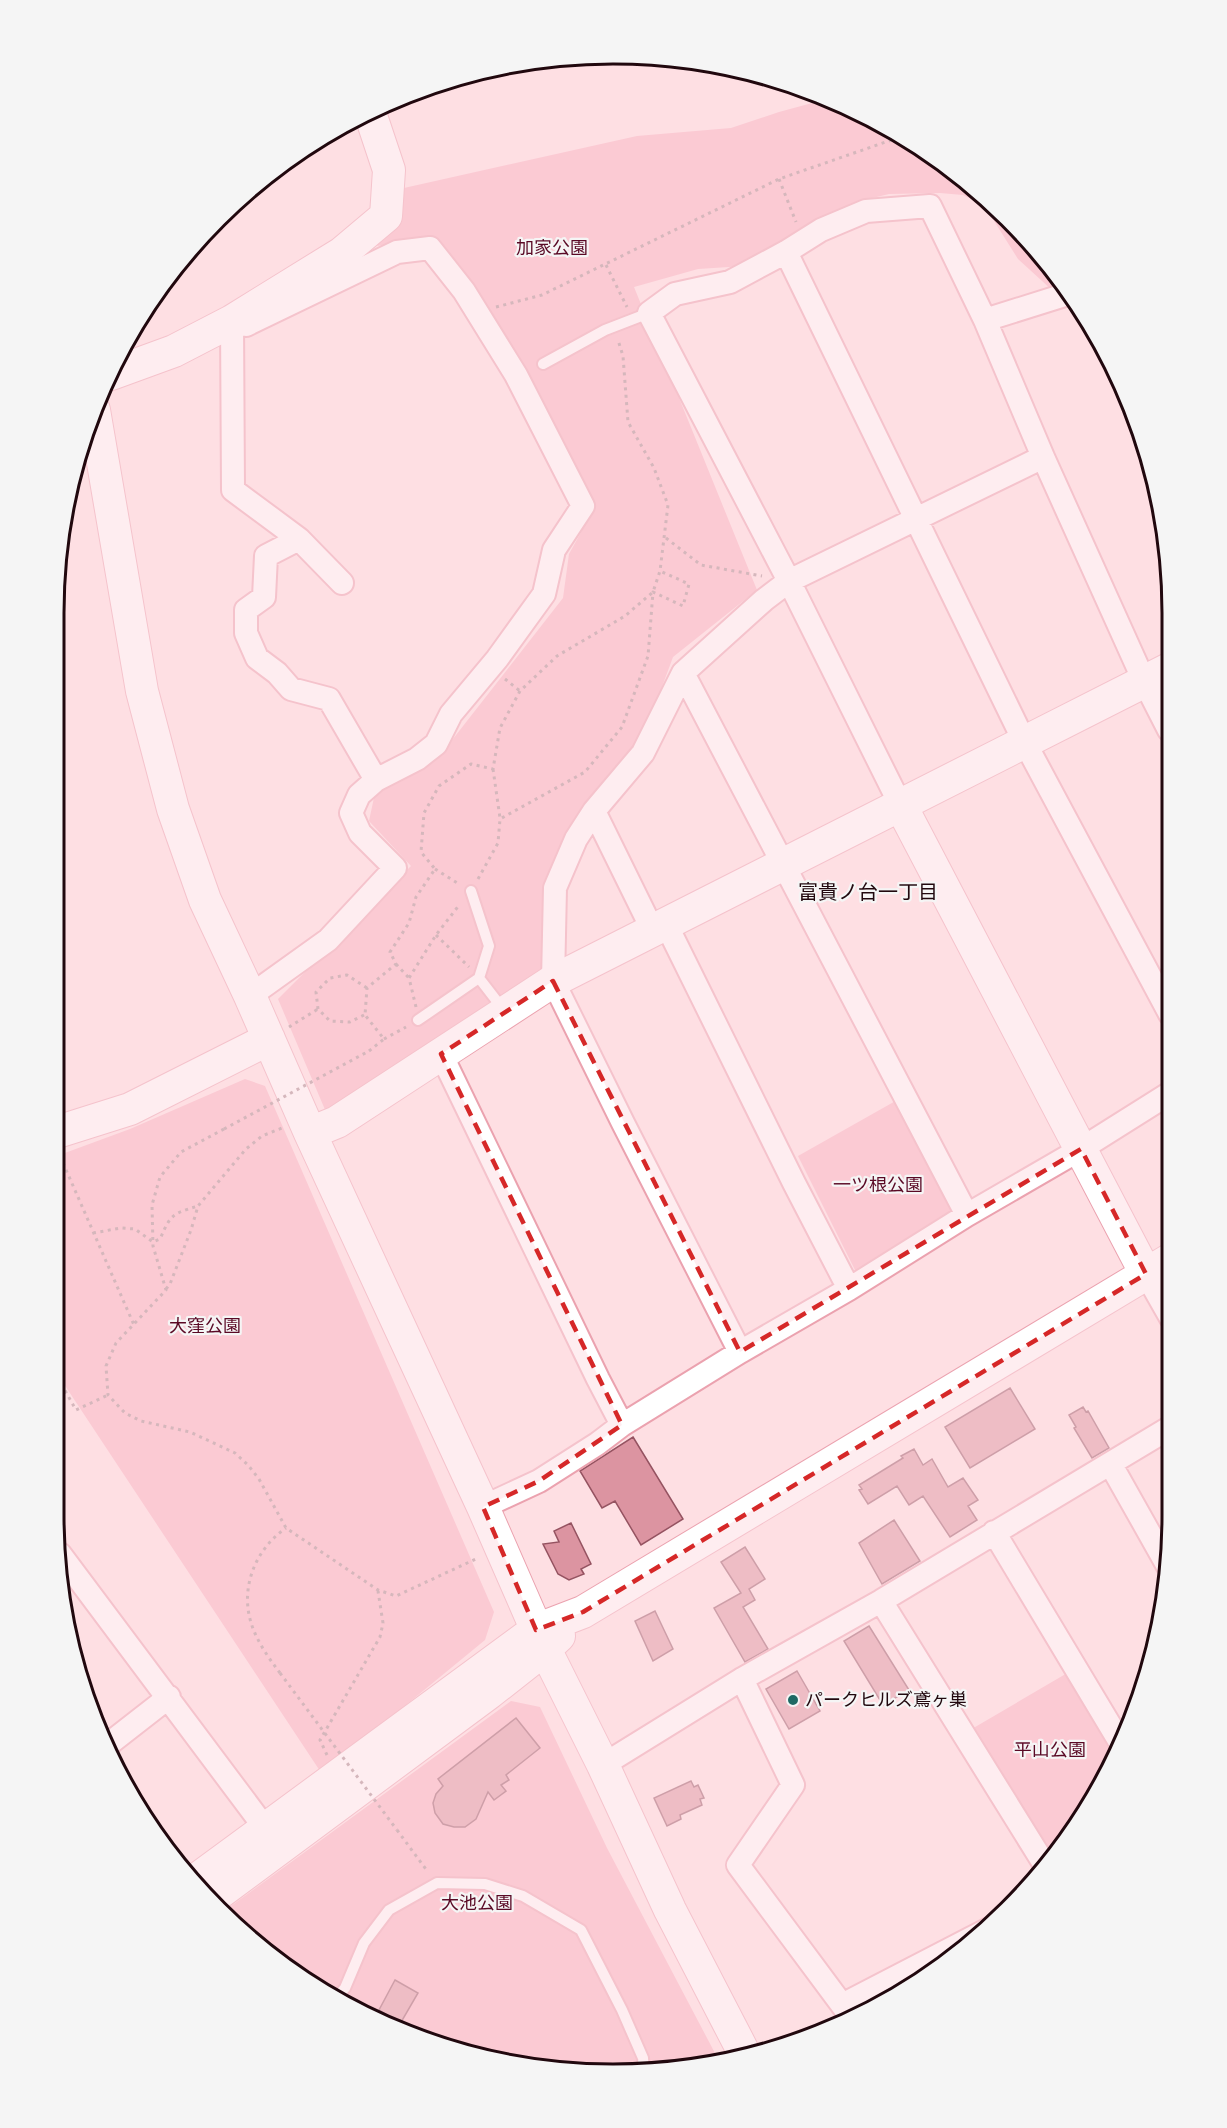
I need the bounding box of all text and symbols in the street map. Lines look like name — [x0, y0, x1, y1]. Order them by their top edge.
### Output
park label: 加家公園 — [516, 236, 588, 260]
district label: 富貴ノ台一丁目 — [798, 879, 938, 906]
park label: 一ツ根公園 — [833, 1173, 923, 1197]
park label: 大窪公園 — [169, 1314, 241, 1338]
place label: パークヒルズ鳶ヶ巣 — [805, 1688, 967, 1712]
marker: パークヒルズ鳶ヶ巣 — [786, 1693, 800, 1707]
park label: 平山公園 — [1014, 1738, 1086, 1762]
park label: 大池公園 — [441, 1891, 513, 1915]

